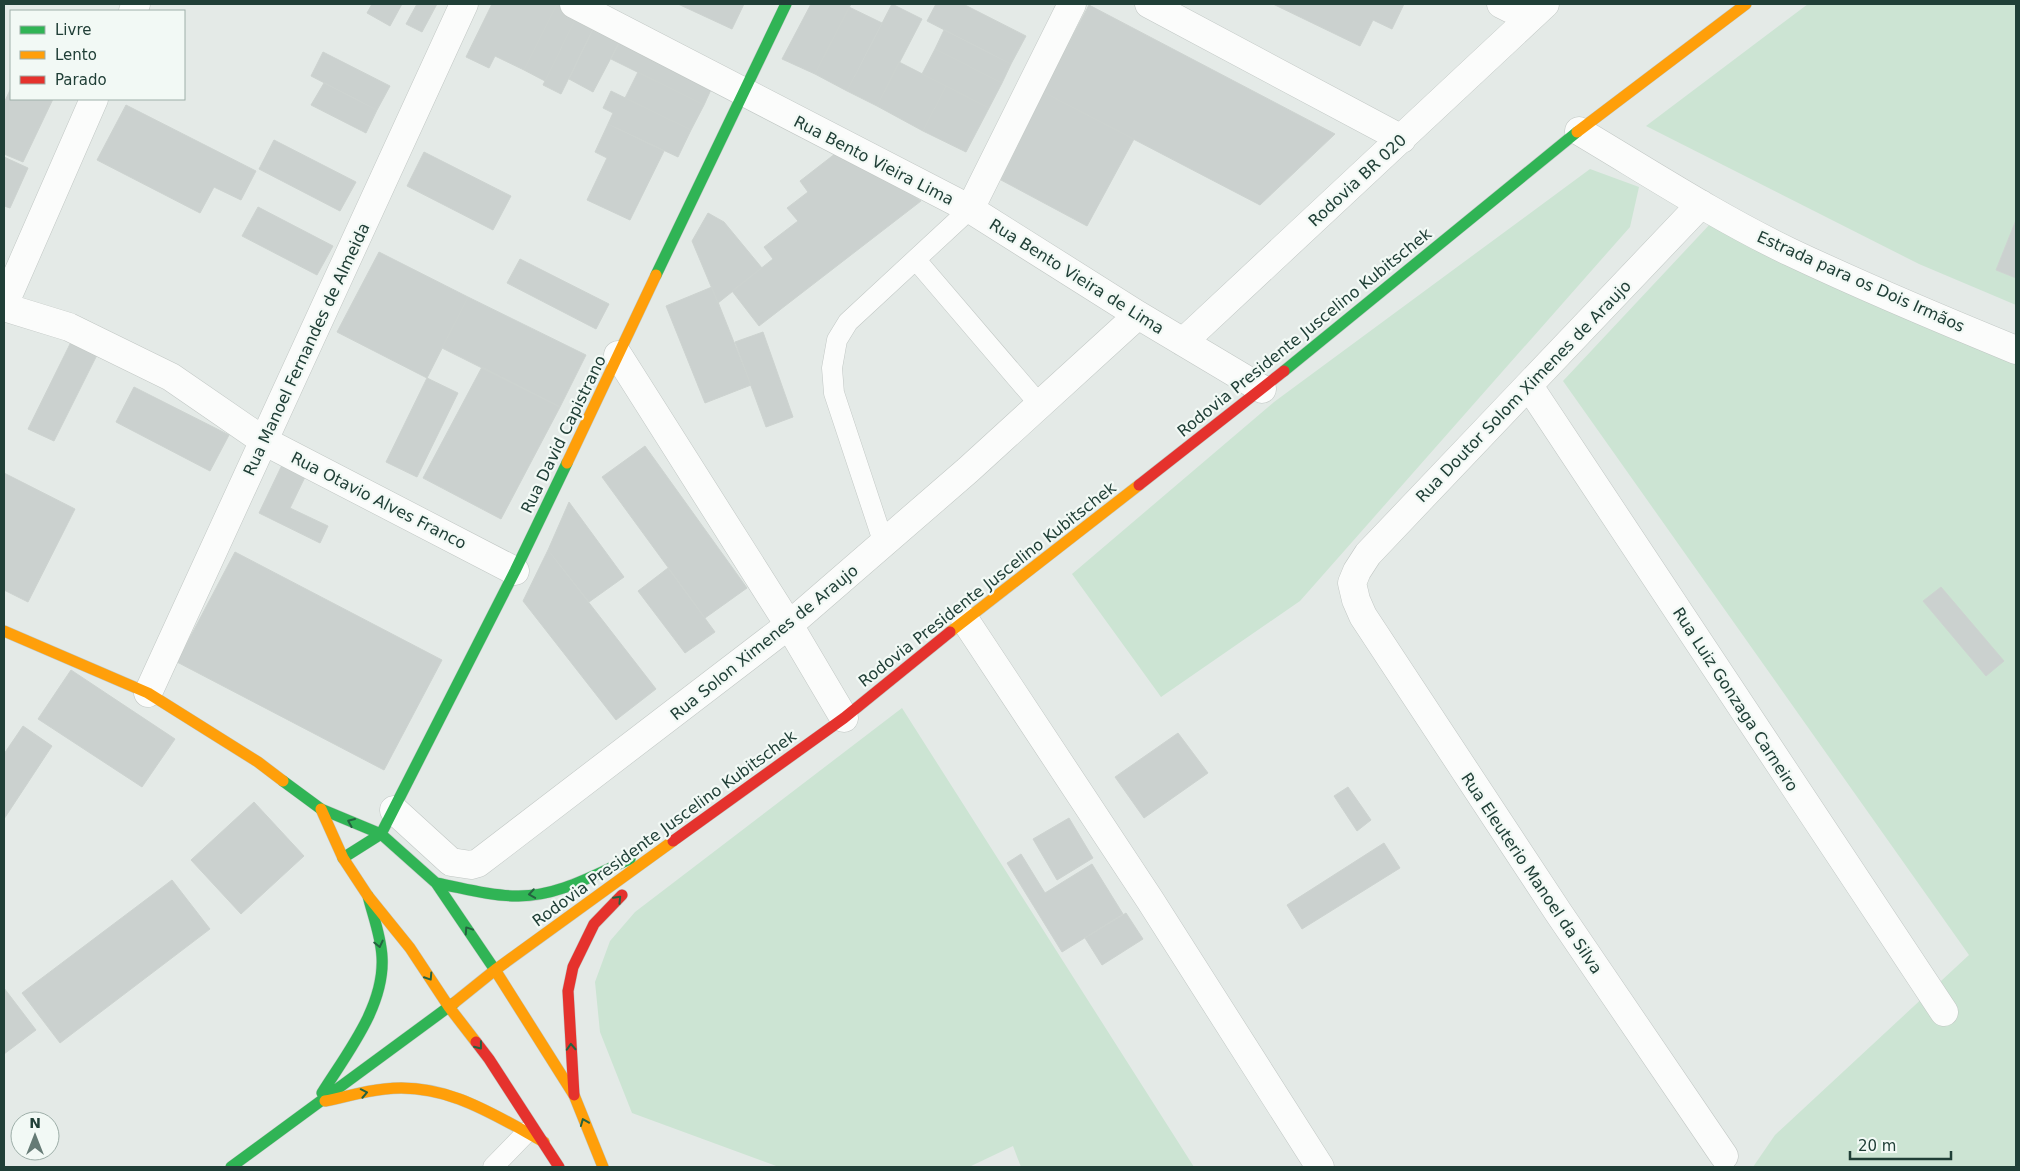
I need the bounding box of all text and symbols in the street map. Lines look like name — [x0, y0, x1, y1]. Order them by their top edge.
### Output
legend — [10, 10, 185, 100]
text: Livre — [55, 21, 91, 39]
text: Lento — [55, 46, 97, 64]
text: Parado — [55, 71, 107, 89]
street label: Rua Bento Vieira Lima — [791, 112, 957, 209]
street label: Rodovia BR 020 — [1305, 130, 1410, 231]
street label: Rua Bento Vieira de Lima — [986, 215, 1167, 338]
street label: Rua Manoel Fernandes de Almeida — [239, 220, 374, 479]
street label: Rodovia Presidente Juscelino Kubitschek — [1173, 223, 1436, 441]
street label: Estrada para os Dois Irmãos — [1754, 227, 1968, 336]
street label: Rua Doutor Solom Ximenes de Araujo — [1412, 276, 1635, 506]
street label: Rua David Capistrano — [517, 352, 610, 516]
street label: Rua Otavio Alves Franco — [288, 448, 470, 553]
street label: Rodovia Presidente Juscelino Kubitschek — [855, 478, 1120, 691]
street label: Rua Solon Ximenes de Araujo — [667, 561, 862, 724]
street label: Rua Luiz Gonzaga Carneiro — [1669, 604, 1802, 795]
street label: Rodovia Presidente Juscelino Kubitschek — [529, 726, 800, 931]
street label: Rua Eleuterio Manoel da Silva — [1457, 769, 1606, 977]
one-way arrow — [347, 817, 356, 828]
one-way arrow — [528, 889, 536, 899]
one-way arrow — [612, 896, 621, 905]
one-way arrow — [465, 926, 474, 936]
one-way arrow — [373, 939, 384, 948]
one-way arrow — [423, 971, 432, 981]
one-way arrow — [473, 1040, 482, 1049]
one-way arrow — [565, 1043, 576, 1051]
one-way arrow — [360, 1088, 369, 1099]
north arrow — [10, 1111, 60, 1161]
text: N — [29, 1115, 41, 1131]
one-way arrow — [580, 1118, 591, 1127]
scale bar — [1850, 1128, 1951, 1160]
text: 20 m — [1858, 1137, 1896, 1155]

